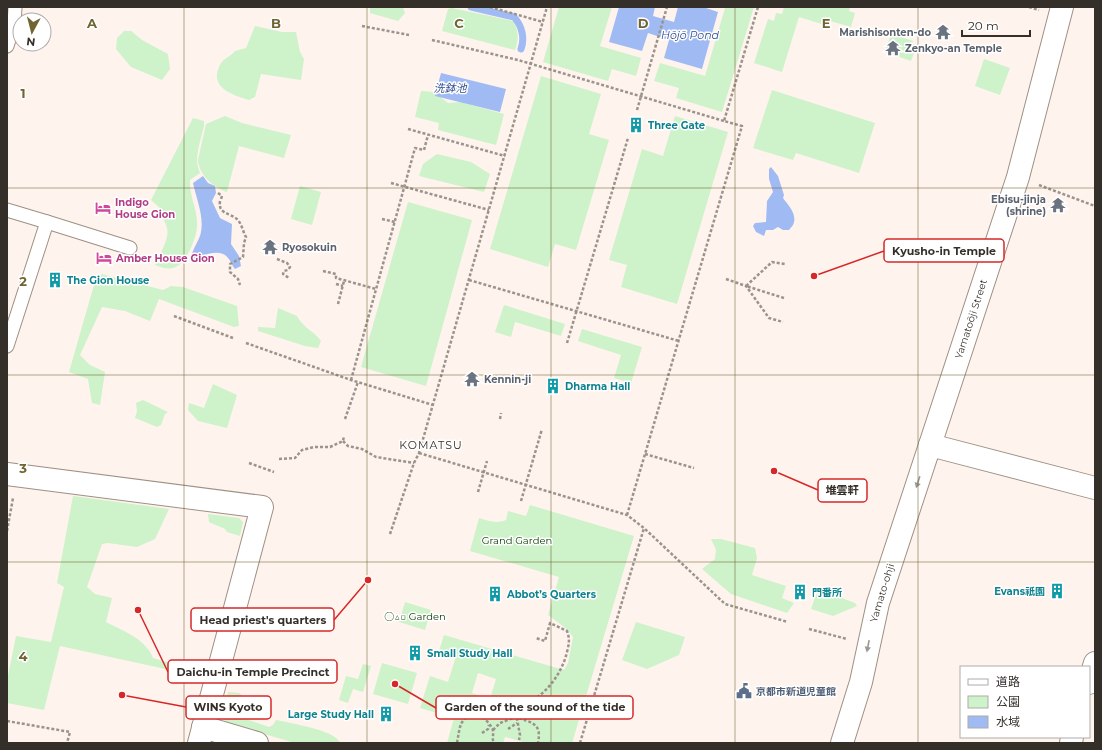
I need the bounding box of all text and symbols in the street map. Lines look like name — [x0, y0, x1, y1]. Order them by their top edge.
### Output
north arrow — [12, 12, 52, 52]
scale bar — [962, 12, 1030, 38]
text: A — [86, 15, 98, 31]
text: B — [271, 15, 281, 31]
text: C — [454, 15, 464, 31]
text: D — [638, 15, 649, 31]
text: E — [822, 15, 831, 31]
text: 20 m — [968, 18, 999, 33]
temple icon: Marishisonten-do — [934, 23, 952, 41]
place label: Marishisonten-do — [839, 26, 931, 39]
water label: Hōjō Pond — [661, 28, 720, 42]
text: N — [26, 34, 36, 49]
temple icon: Zenkyo-an Temple — [884, 39, 902, 57]
place label: Zenkyo-an Temple — [905, 42, 1002, 55]
water label: 洗鉢池 — [434, 81, 467, 95]
text: 1 — [20, 85, 26, 101]
building icon: Three Gate — [627, 116, 645, 134]
place label: Three Gate — [648, 119, 705, 132]
place label: Ebisu-jinja (shrine) — [991, 193, 1046, 218]
place label: Indigo House Gion — [115, 196, 175, 221]
temple icon: Ebisu-jinja (shrine) — [1049, 196, 1067, 214]
hotel icon: Indigo House Gion — [94, 199, 112, 217]
temple icon: Ryosokuin — [261, 238, 279, 256]
callout: Kyusho-in Temple — [884, 239, 1004, 262]
place label: Ryosokuin — [282, 241, 337, 254]
text: Kyusho-in Temple — [892, 244, 996, 258]
hotel icon: Amber House Gion — [95, 249, 113, 267]
place label: Amber House Gion — [115, 252, 215, 265]
building icon: The Gion House — [46, 271, 64, 289]
text: 2 — [19, 273, 27, 289]
place label: The Gion House — [67, 274, 149, 287]
street label: Yamatoōji Street — [952, 278, 990, 360]
temple icon: Kennin-ji — [463, 370, 481, 388]
place label: Kennin-ji — [484, 373, 531, 386]
building icon: Dharma Hall — [544, 377, 562, 395]
place label: Dharma Hall — [565, 380, 630, 393]
district label: KOMATSU — [399, 438, 463, 452]
text: 3 — [18, 460, 27, 476]
one-way arrow — [915, 476, 921, 488]
callout: 堆雲軒 — [818, 479, 867, 502]
text: 堆雲軒 — [826, 483, 859, 497]
park label: Grand Garden — [482, 534, 552, 547]
street label: Yamato-ohji — [867, 562, 897, 624]
building icon: Evans祇園 — [1048, 582, 1066, 600]
building icon: 門番所 — [791, 583, 809, 601]
building icon: Abbot’s Quarters — [486, 585, 504, 603]
place label: Evans祇園 — [994, 585, 1045, 598]
place label: 門番所 — [812, 586, 842, 599]
place label: Abbot’s Quarters — [506, 588, 597, 601]
callout: Head priest's quarters — [191, 608, 334, 631]
park label: ○△□ Garden — [384, 610, 446, 623]
text: Head priest's quarters — [200, 613, 327, 627]
one-way arrow — [865, 640, 871, 653]
building icon: Small Study Hall — [406, 644, 424, 662]
place label: Small Study Hall — [427, 647, 513, 660]
text: 4 — [19, 648, 28, 664]
callout: Daichu-in Temple Precinct — [168, 660, 337, 683]
text: Daichu-in Temple Precinct — [176, 665, 330, 679]
legend — [960, 666, 1090, 738]
text: 道路 — [996, 674, 1020, 689]
public building icon: 京都市新道児童館 — [735, 682, 753, 700]
place label: 京都市新道児童館 — [756, 685, 836, 698]
text: 公園 — [996, 694, 1020, 709]
callout: WINS Kyoto — [186, 696, 271, 719]
callout: Garden of the sound of the tide — [436, 696, 633, 719]
text: WINS Kyoto — [194, 700, 262, 714]
text: Garden of the sound of the tide — [445, 700, 626, 714]
building icon: Large Study Hall — [377, 705, 395, 723]
place label: Large Study Hall — [288, 708, 374, 721]
text: 水域 — [996, 714, 1020, 729]

